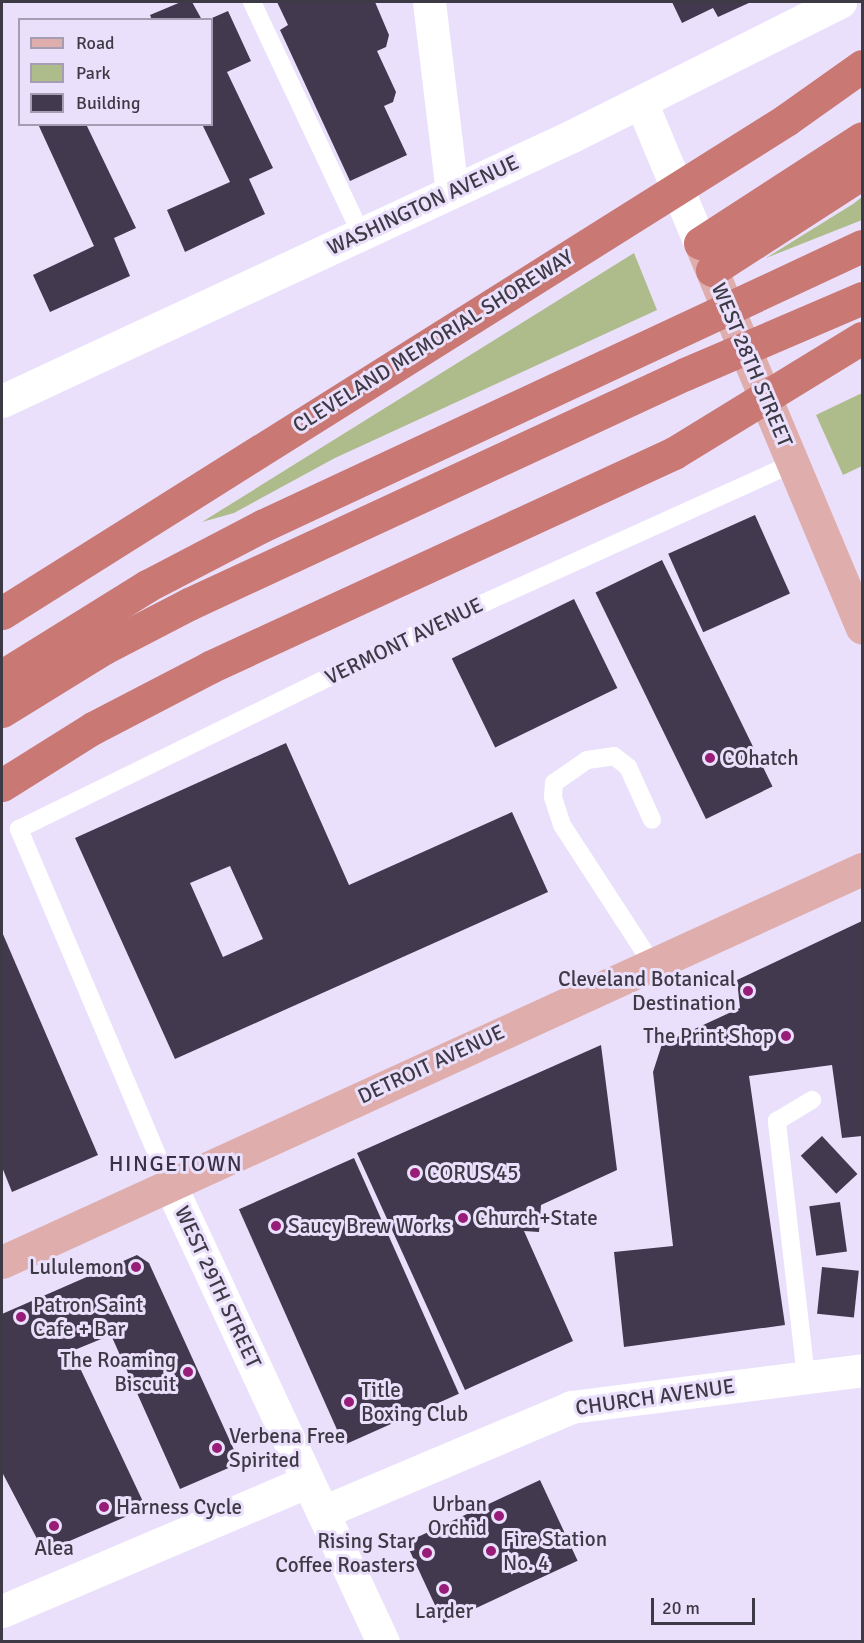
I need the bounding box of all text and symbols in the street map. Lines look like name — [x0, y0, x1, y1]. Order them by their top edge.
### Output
legend — [18, 18, 213, 126]
text: Road — [76, 32, 115, 54]
text: Park — [76, 62, 111, 84]
text: Building — [76, 92, 140, 114]
street label: WASHINGTON AVENUE — [323, 150, 523, 260]
street label: CLEVELAND MEMORIAL SHOREWAY — [288, 244, 578, 438]
street label: WEST 28TH STREET — [706, 279, 798, 451]
street label: VERMONT AVENUE — [321, 592, 487, 690]
place label: COhatch — [722, 745, 799, 771]
marker: COhatch — [703, 751, 717, 765]
place label: Cleveland Botanical Destination — [558, 966, 736, 1016]
marker: Cleveland Botanical Destination — [741, 984, 755, 998]
street label: DETROIT AVENUE — [354, 1019, 508, 1109]
place label: The Print Shop — [643, 1023, 774, 1049]
marker: The Print Shop — [779, 1029, 793, 1043]
district label: HINGETOWN — [109, 1151, 243, 1177]
place label: CORUS 45 — [427, 1160, 519, 1186]
marker: CORUS 45 — [408, 1166, 422, 1180]
street label: WEST 29TH STREET — [169, 1202, 267, 1372]
place label: Church+State — [475, 1205, 598, 1231]
marker: Church+State — [456, 1211, 470, 1225]
place label: Saucy Brew Works — [288, 1213, 451, 1239]
marker: Saucy Brew Works — [269, 1219, 283, 1233]
place label: Lululemon — [29, 1254, 124, 1280]
marker: Lululemon — [129, 1260, 143, 1274]
place label: Patron Saint Cafe + Bar — [33, 1292, 143, 1342]
marker: Patron Saint Cafe + Bar — [14, 1310, 28, 1324]
place label: The Roaming Biscuit — [60, 1347, 176, 1397]
marker: The Roaming Biscuit — [181, 1365, 195, 1379]
street label: CHURCH AVENUE — [574, 1373, 736, 1421]
place label: Title Boxing Club — [361, 1377, 468, 1427]
marker: Title Boxing Club — [342, 1395, 356, 1409]
place label: Verbena Free Spirited — [229, 1423, 345, 1473]
marker: Verbena Free Spirited — [210, 1441, 224, 1455]
place label: Urban Orchid — [428, 1491, 487, 1541]
place label: Harness Cycle — [116, 1494, 242, 1520]
marker: Harness Cycle — [97, 1500, 111, 1514]
marker: Urban Orchid — [492, 1509, 506, 1523]
marker: Alea — [47, 1519, 61, 1533]
place label: Fire Station No. 4 — [503, 1526, 607, 1576]
place label: Rising Star Coffee Roasters — [275, 1528, 415, 1578]
place label: Alea — [34, 1535, 74, 1561]
marker: Fire Station No. 4 — [484, 1544, 498, 1558]
marker: Rising Star Coffee Roasters — [420, 1546, 434, 1560]
marker: Larder — [437, 1582, 451, 1596]
scale bar — [654, 1586, 758, 1624]
text: 20 m — [662, 1597, 700, 1619]
place label: Larder — [415, 1598, 473, 1624]

